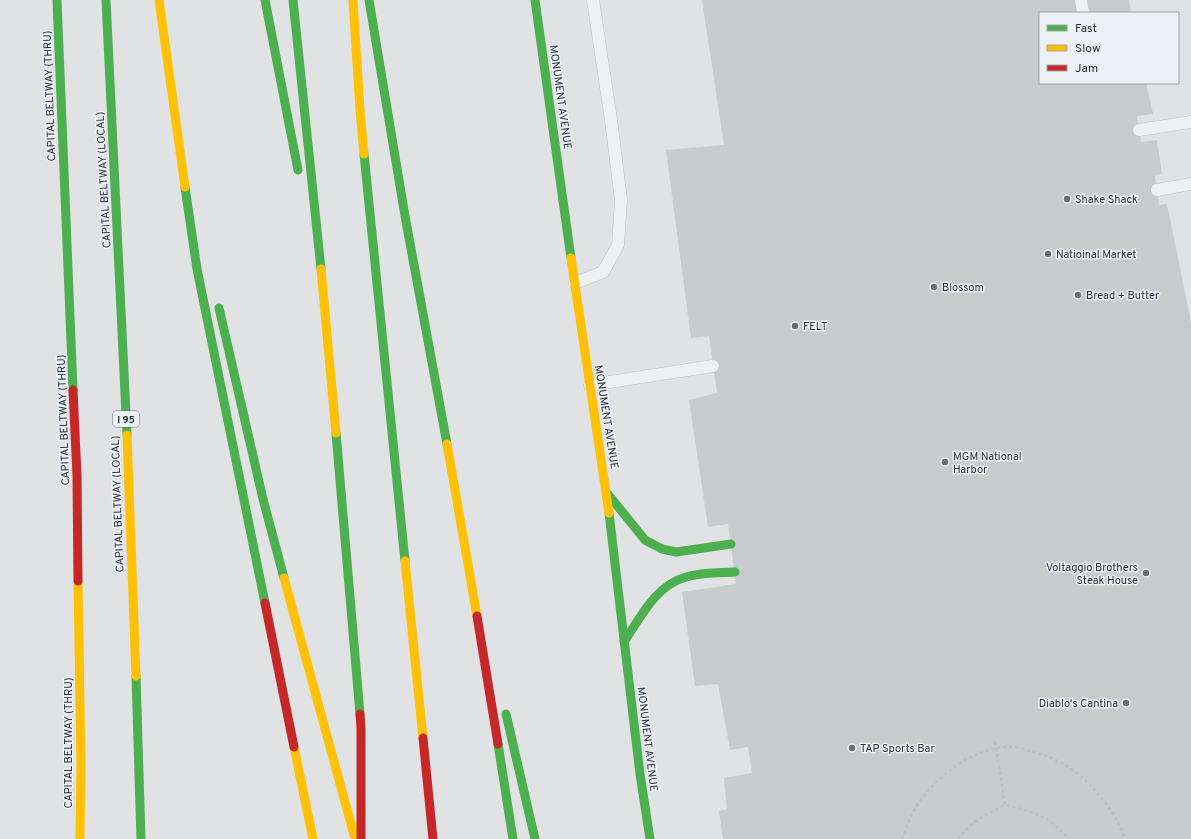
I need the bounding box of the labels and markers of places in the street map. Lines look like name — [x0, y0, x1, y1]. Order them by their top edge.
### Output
place label: Shake Shack — [1075, 193, 1138, 207]
marker: Shake Shack — [1062, 194, 1072, 204]
place label: Natioinal Market — [1056, 248, 1136, 262]
marker: Natioinal Market — [1043, 249, 1053, 259]
place label: Blossom — [942, 281, 984, 295]
marker: Blossom — [929, 282, 939, 292]
place label: Bread + Butter — [1086, 289, 1160, 303]
marker: Bread + Butter — [1073, 290, 1083, 300]
place label: FELT — [803, 320, 827, 334]
marker: FELT — [790, 321, 800, 331]
place label: MGM National Harbor — [953, 450, 1022, 477]
marker: MGM National Harbor — [940, 457, 950, 467]
place label: Voltaggio Brothers Steak House — [1046, 561, 1138, 588]
marker: Voltaggio Brothers Steak House — [1141, 568, 1151, 578]
place label: Diablo's Cantina — [1039, 697, 1118, 711]
marker: Diablo's Cantina — [1121, 698, 1131, 708]
place label: TAP Sports Bar — [860, 742, 935, 756]
marker: TAP Sports Bar — [847, 743, 857, 753]

